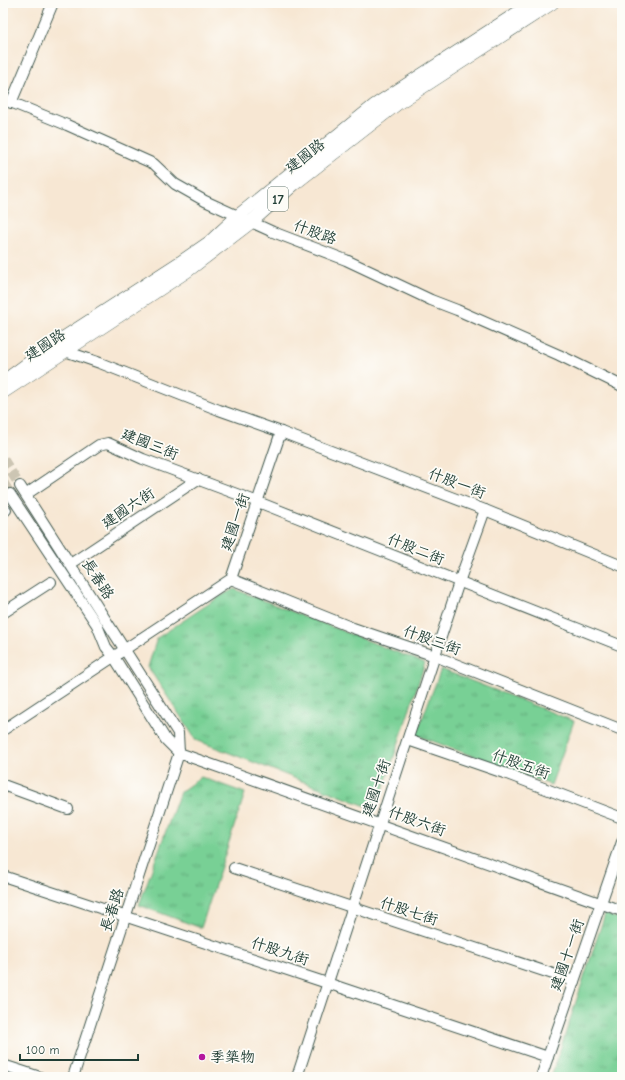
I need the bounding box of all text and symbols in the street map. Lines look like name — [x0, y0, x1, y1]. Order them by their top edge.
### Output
street label: 建國路 — [282, 135, 328, 177]
road number: 17 — [268, 187, 288, 211]
street label: 什股路 — [291, 216, 339, 248]
street label: 建國路 — [21, 325, 69, 365]
street label: 建國三街 — [119, 424, 181, 464]
street label: 什股一街 — [426, 464, 488, 502]
street label: 建國六街 — [98, 484, 158, 532]
street label: 建國一街 — [217, 491, 253, 553]
street label: 什股二街 — [385, 529, 447, 569]
street label: 長春路 — [78, 555, 118, 603]
street label: 什股三街 — [401, 621, 463, 659]
street label: 什股五街 — [490, 745, 552, 783]
street label: 建國十街 — [358, 757, 394, 819]
street label: 什股六街 — [386, 802, 448, 840]
street label: 長春路 — [96, 886, 128, 934]
street label: 什股七街 — [378, 893, 440, 929]
street label: 建國十一街 — [546, 917, 588, 993]
street label: 什股九街 — [249, 933, 311, 969]
scale bar — [20, 1036, 138, 1062]
text: 100 m — [26, 1043, 59, 1057]
place label: 季築物 — [210, 1048, 255, 1066]
marker: 季築物 — [197, 1052, 207, 1062]

